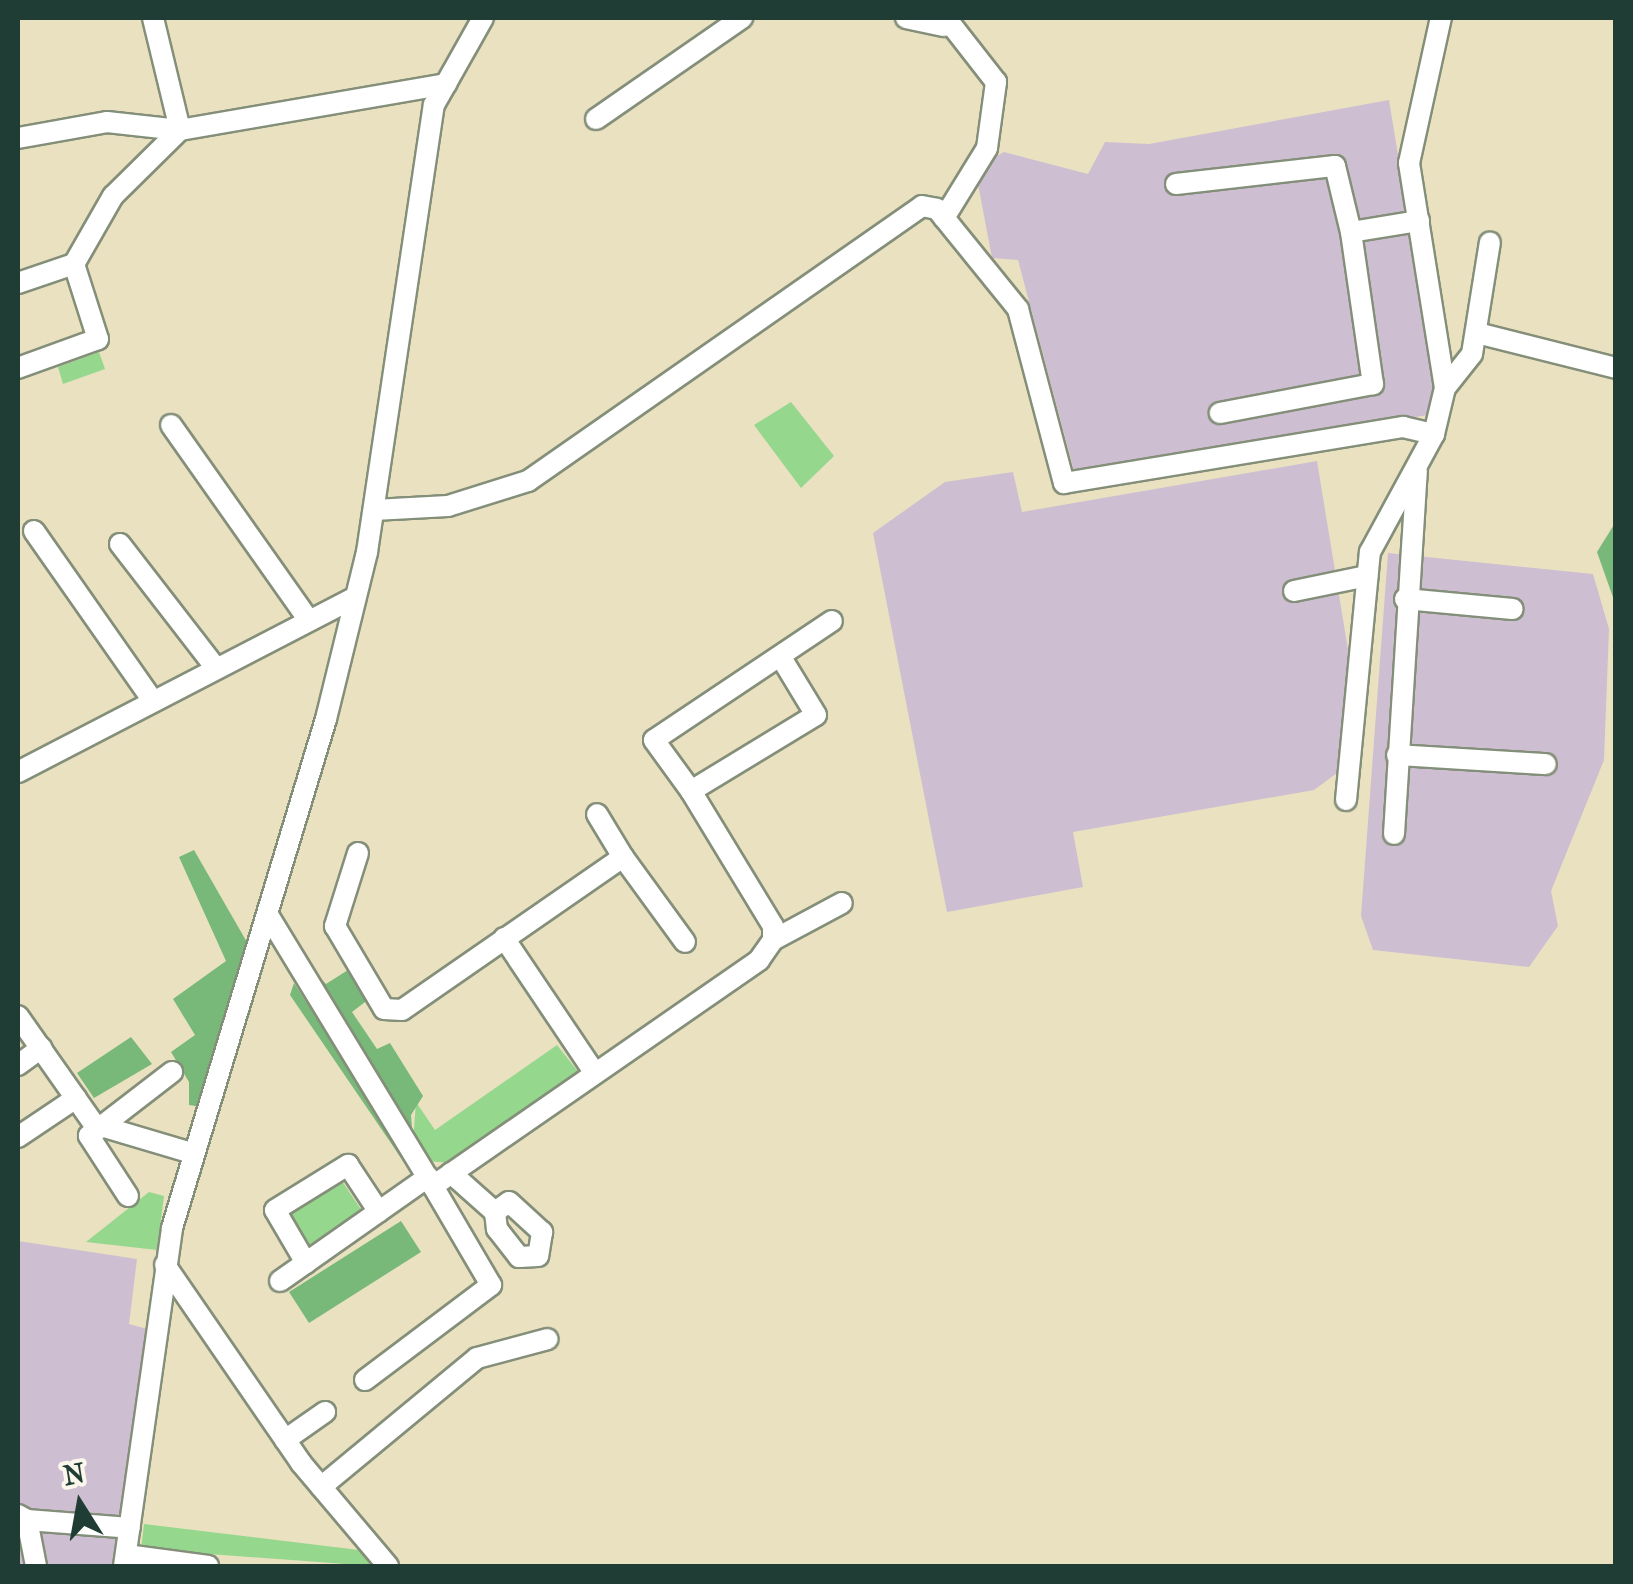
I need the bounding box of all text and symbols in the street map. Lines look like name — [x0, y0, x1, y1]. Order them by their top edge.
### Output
north arrow — [30, 1454, 130, 1554]
text: N — [61, 1456, 88, 1492]

